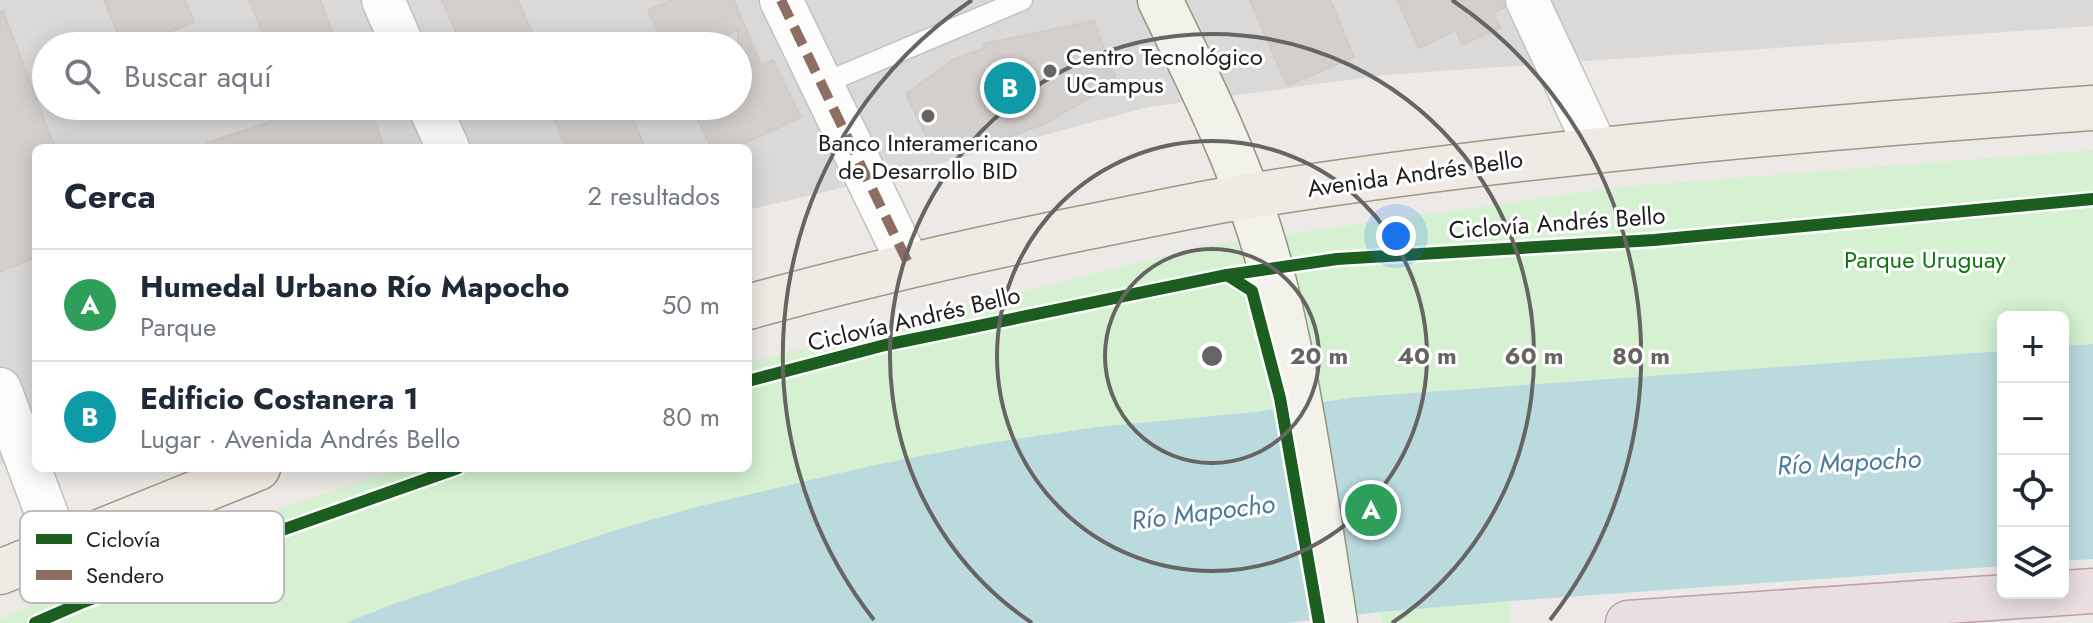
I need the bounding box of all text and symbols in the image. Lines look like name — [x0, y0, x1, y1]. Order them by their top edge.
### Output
search box — [32, 32, 752, 120]
place label: Centro Tecnológico UCampus — [1066, 39, 1263, 102]
icon: search — [60, 54, 104, 98]
text: Buscar aquí — [124, 55, 272, 98]
pin: B — [984, 58, 1036, 118]
marker: Centro Tecnológico UCampus — [1041, 62, 1059, 80]
marker: Banco Interamericano de Desarrollo BID — [919, 107, 937, 125]
place label: Banco Interamericano de Desarrollo BID — [818, 125, 1038, 188]
street label: Avenida Andrés Bello — [1305, 141, 1525, 206]
text: Cerca — [64, 172, 156, 221]
text: 2 resultados — [587, 177, 720, 215]
street label: Ciclovía Andrés Bello — [1447, 197, 1666, 248]
your location — [1376, 216, 1416, 256]
park label: Parque Uruguay — [1844, 242, 2006, 277]
text: Humedal Urbano Río Mapocho — [140, 265, 569, 308]
street label: Ciclovía Andrés Bello — [804, 277, 1024, 360]
text: A — [80, 286, 100, 324]
text: 50 m — [662, 286, 720, 324]
text: Parque — [140, 308, 216, 346]
map controls — [1997, 311, 2069, 599]
button: + — [1997, 311, 2069, 383]
text: 20 m — [1290, 338, 1348, 373]
text: 40 m — [1397, 338, 1457, 373]
text: 60 m — [1505, 338, 1563, 373]
text: 80 m — [1612, 338, 1670, 373]
centre of rings — [1198, 342, 1226, 370]
text: Edificio Costanera 1 — [140, 377, 419, 420]
button: − — [1997, 383, 2069, 455]
text: B — [81, 398, 99, 436]
text: 80 m — [662, 398, 720, 436]
text: Lugar · Avenida Andrés Bello — [140, 420, 460, 458]
water label: Río Mapocho — [1776, 439, 1922, 485]
button: locate — [1997, 455, 2069, 527]
pin: A — [1345, 480, 1397, 540]
water label: Río Mapocho — [1129, 484, 1277, 540]
legend — [20, 511, 284, 603]
text: Ciclovía — [86, 523, 160, 555]
button: layers — [1997, 527, 2069, 599]
text: Sendero — [86, 559, 164, 591]

